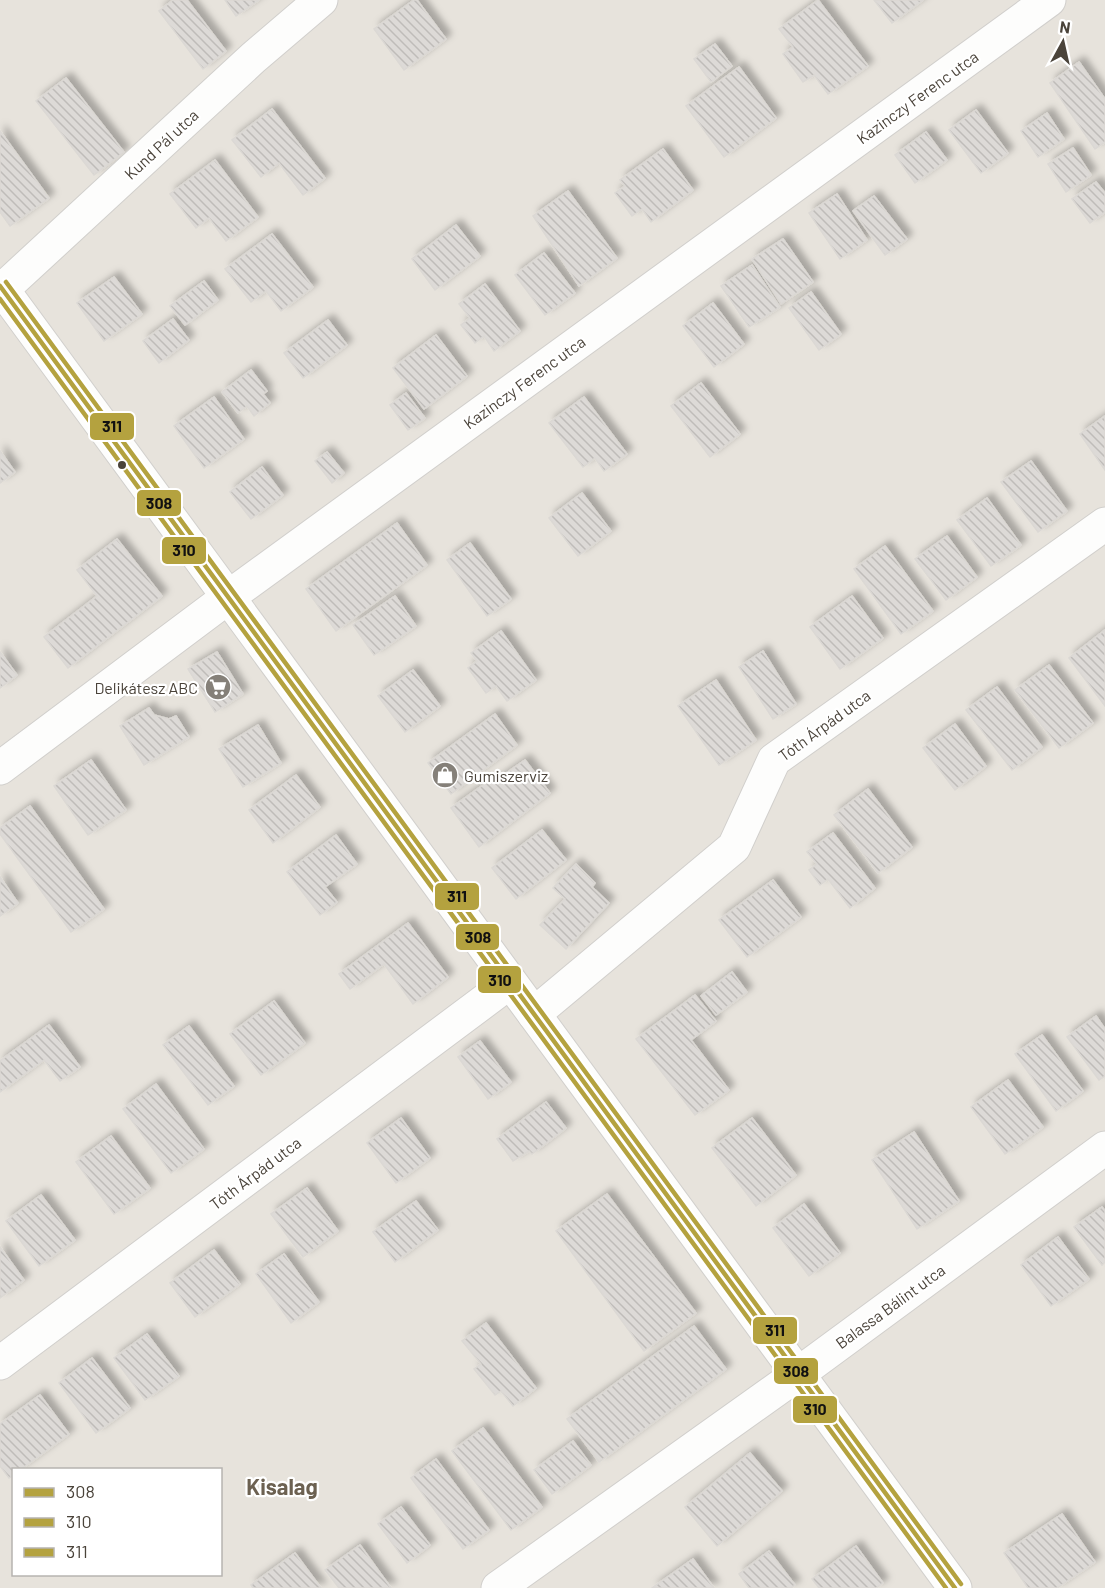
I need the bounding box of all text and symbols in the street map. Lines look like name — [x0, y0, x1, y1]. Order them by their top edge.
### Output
north arrow — [1033, 12, 1093, 72]
text: N — [1059, 17, 1072, 37]
street label: Kazinczy Ferenc utca — [852, 47, 982, 147]
street label: Kund Pál utca — [120, 105, 202, 183]
street label: Kazinczy Ferenc utca — [459, 332, 589, 432]
line badge: 311 — [89, 412, 135, 441]
text: 311 — [102, 416, 122, 435]
unlabelled marker — [116, 459, 128, 471]
line badge: 308 — [136, 489, 182, 517]
text: 308 — [146, 493, 173, 512]
line badge: 310 — [161, 536, 207, 565]
text: 310 — [172, 540, 196, 559]
supermarket icon: Delikátesz ABC — [203, 672, 233, 702]
place label: Delikátesz ABC — [94, 678, 198, 697]
street label: Tóth Árpád utca — [774, 685, 874, 765]
shop icon: Gumiszerviz — [430, 760, 460, 790]
place label: Gumiszerviz — [464, 766, 548, 785]
line badge: 311 — [434, 882, 480, 911]
text: 311 — [447, 886, 467, 905]
line badge: 308 — [455, 923, 500, 951]
text: 308 — [465, 927, 492, 946]
line badge: 310 — [477, 965, 522, 994]
text: 310 — [488, 970, 512, 989]
street label: Tóth Árpád utca — [206, 1133, 304, 1213]
street label: Balassa Bálint utca — [832, 1260, 948, 1352]
line badge: 311 — [752, 1316, 798, 1345]
text: 311 — [765, 1320, 785, 1339]
line badge: 308 — [773, 1357, 819, 1385]
text: 308 — [783, 1361, 810, 1380]
line badge: 310 — [792, 1395, 838, 1424]
text: 310 — [803, 1399, 827, 1418]
legend — [12, 1468, 222, 1576]
district label: Kisalag — [246, 1473, 318, 1499]
text: 308 — [66, 1480, 95, 1502]
text: 310 — [66, 1510, 92, 1532]
text: 311 — [66, 1540, 88, 1562]

